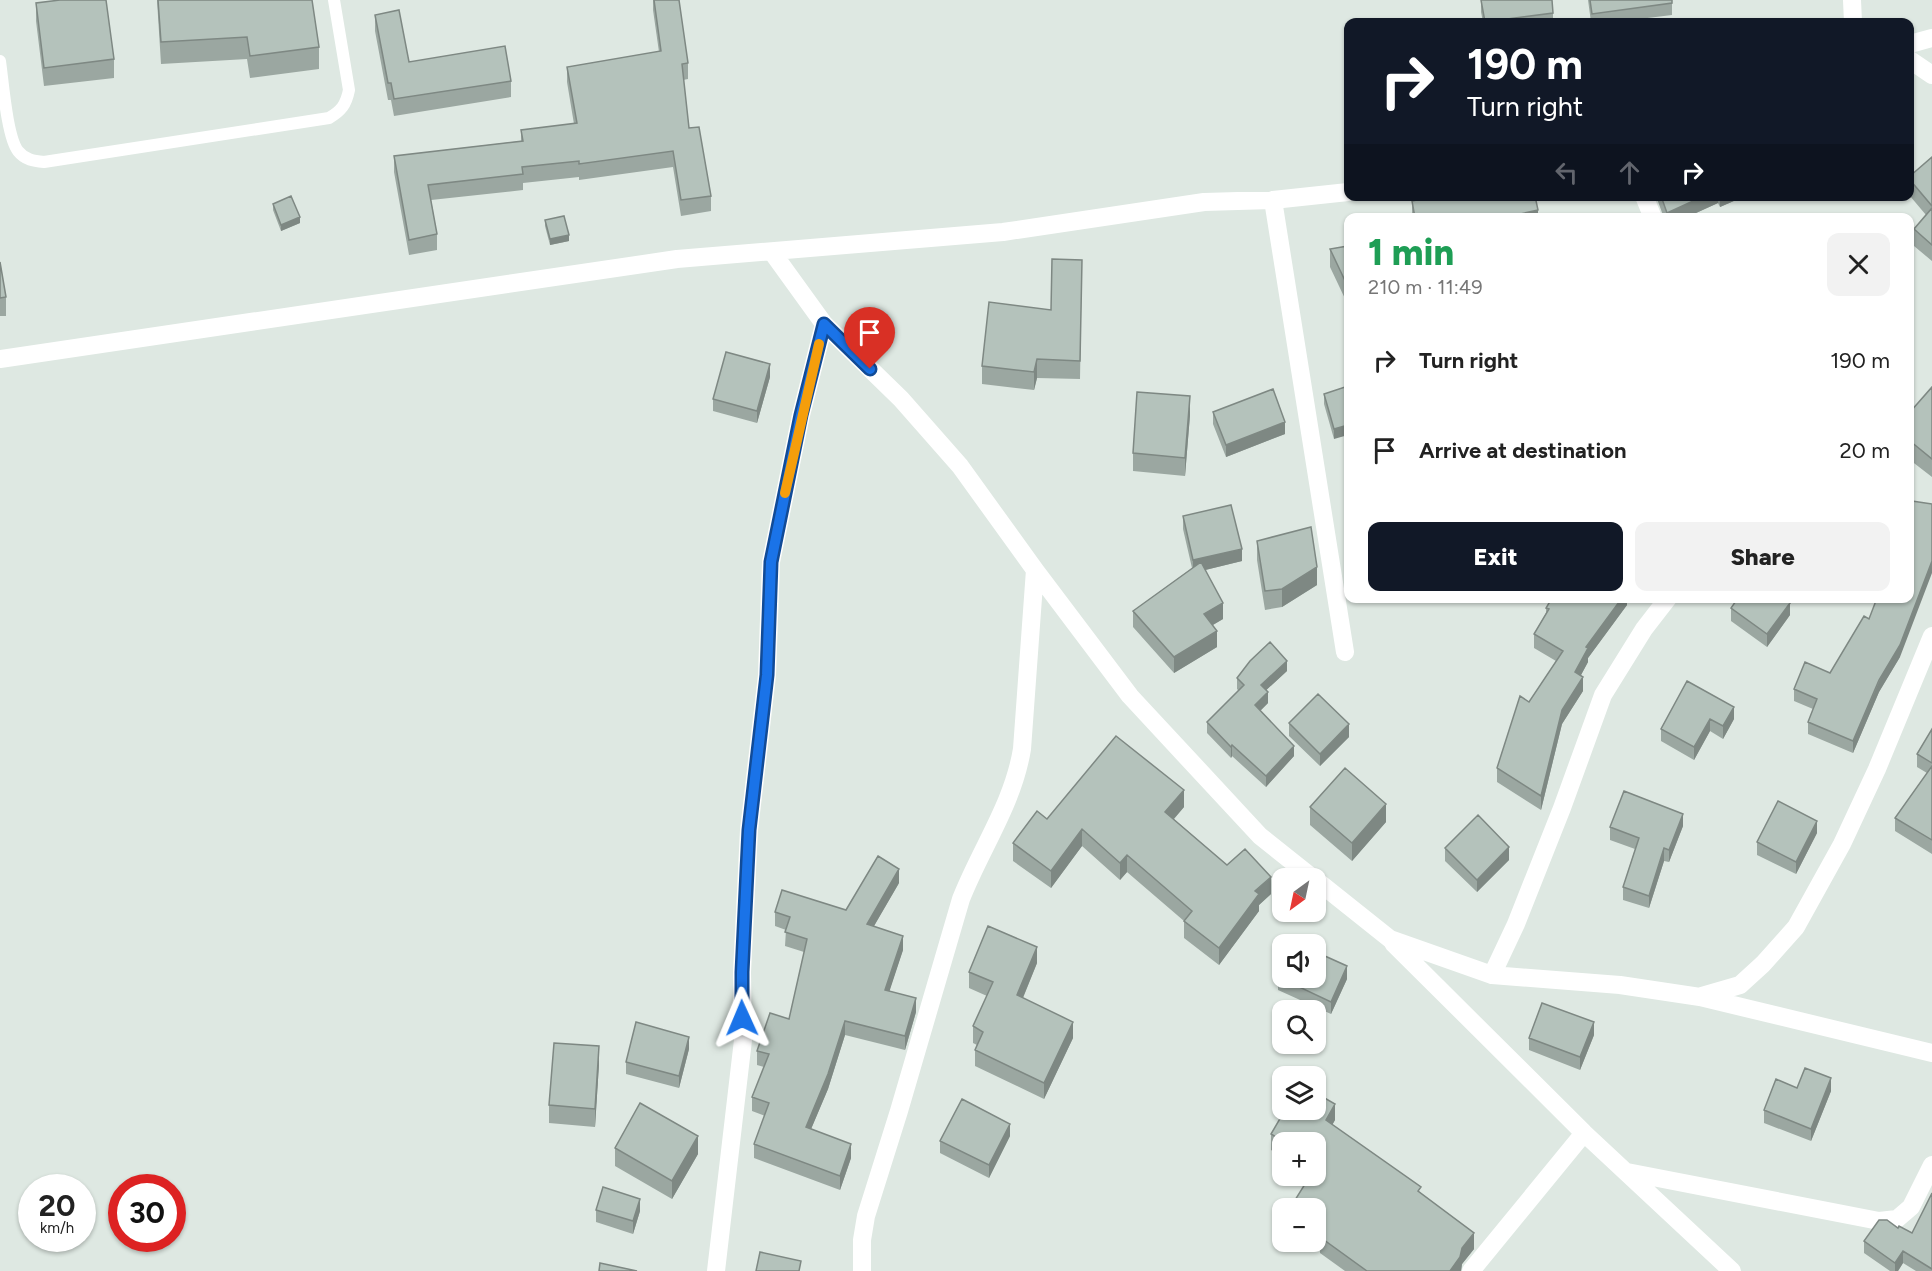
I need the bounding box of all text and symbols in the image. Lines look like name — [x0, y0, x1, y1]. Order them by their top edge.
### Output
text: 190 m — [1467, 39, 1583, 90]
icon: right — [1368, 42, 1446, 120]
text: Turn right — [1467, 90, 1583, 123]
icon: left — [1550, 156, 1583, 189]
icon: ahead — [1613, 156, 1646, 189]
icon: right — [1676, 156, 1709, 189]
text: 1 min — [1368, 231, 1454, 274]
button: close — [1827, 233, 1890, 296]
text: 210 m · 11:49 — [1368, 275, 1483, 299]
pin — [844, 307, 895, 369]
icon: arrive — [853, 316, 886, 349]
icon: right — [1368, 344, 1401, 377]
text: Turn right — [1419, 347, 1518, 374]
text: 190 m — [1830, 347, 1890, 374]
icon: arrive — [1368, 434, 1401, 467]
text: Arrive at destination — [1419, 437, 1627, 464]
text: 20 m — [1839, 437, 1890, 464]
button: Exit — [1368, 522, 1623, 591]
button: Share — [1635, 522, 1890, 591]
north arrow — [1272, 868, 1326, 922]
map controls — [1272, 868, 1326, 1252]
button: sound — [1272, 934, 1326, 988]
position arrow — [710, 986, 774, 1050]
button: search — [1272, 1000, 1326, 1054]
button: layers — [1272, 1066, 1326, 1120]
button: + — [1272, 1132, 1326, 1186]
speed limit sign: 30 — [108, 1174, 186, 1252]
text: 20 — [39, 1187, 75, 1224]
button: − — [1272, 1198, 1326, 1252]
text: km/h — [40, 1219, 74, 1237]

